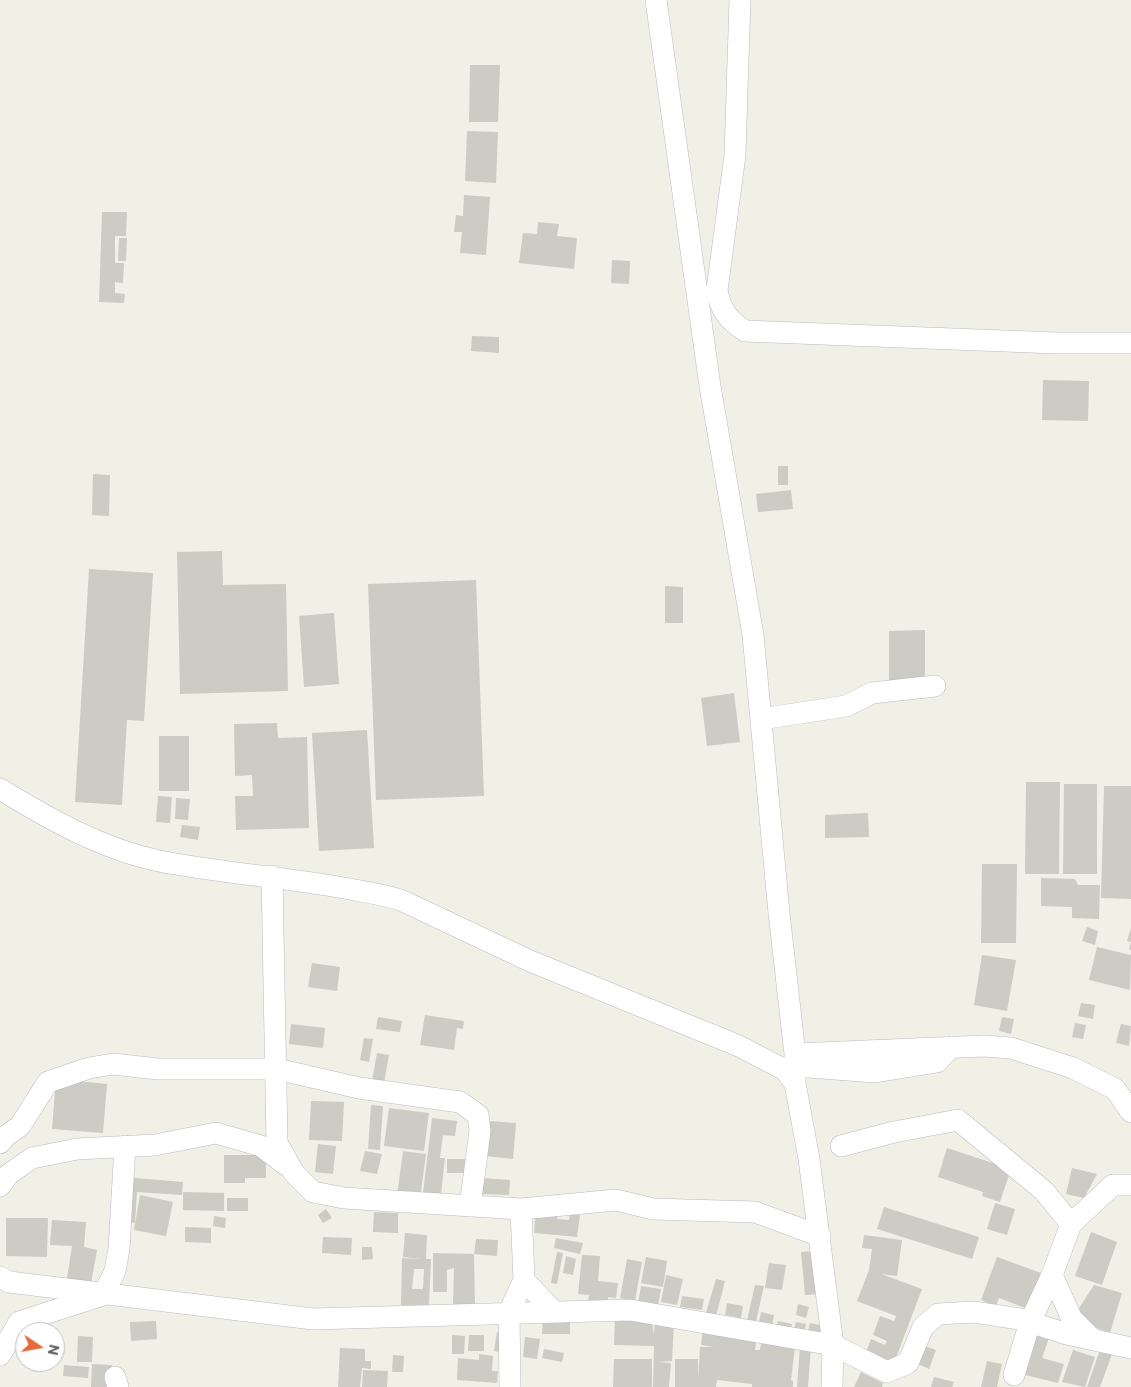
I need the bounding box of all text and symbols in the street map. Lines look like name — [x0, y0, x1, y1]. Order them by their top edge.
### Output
north arrow — [15, 1322, 65, 1372]
text: N — [45, 1343, 64, 1357]

